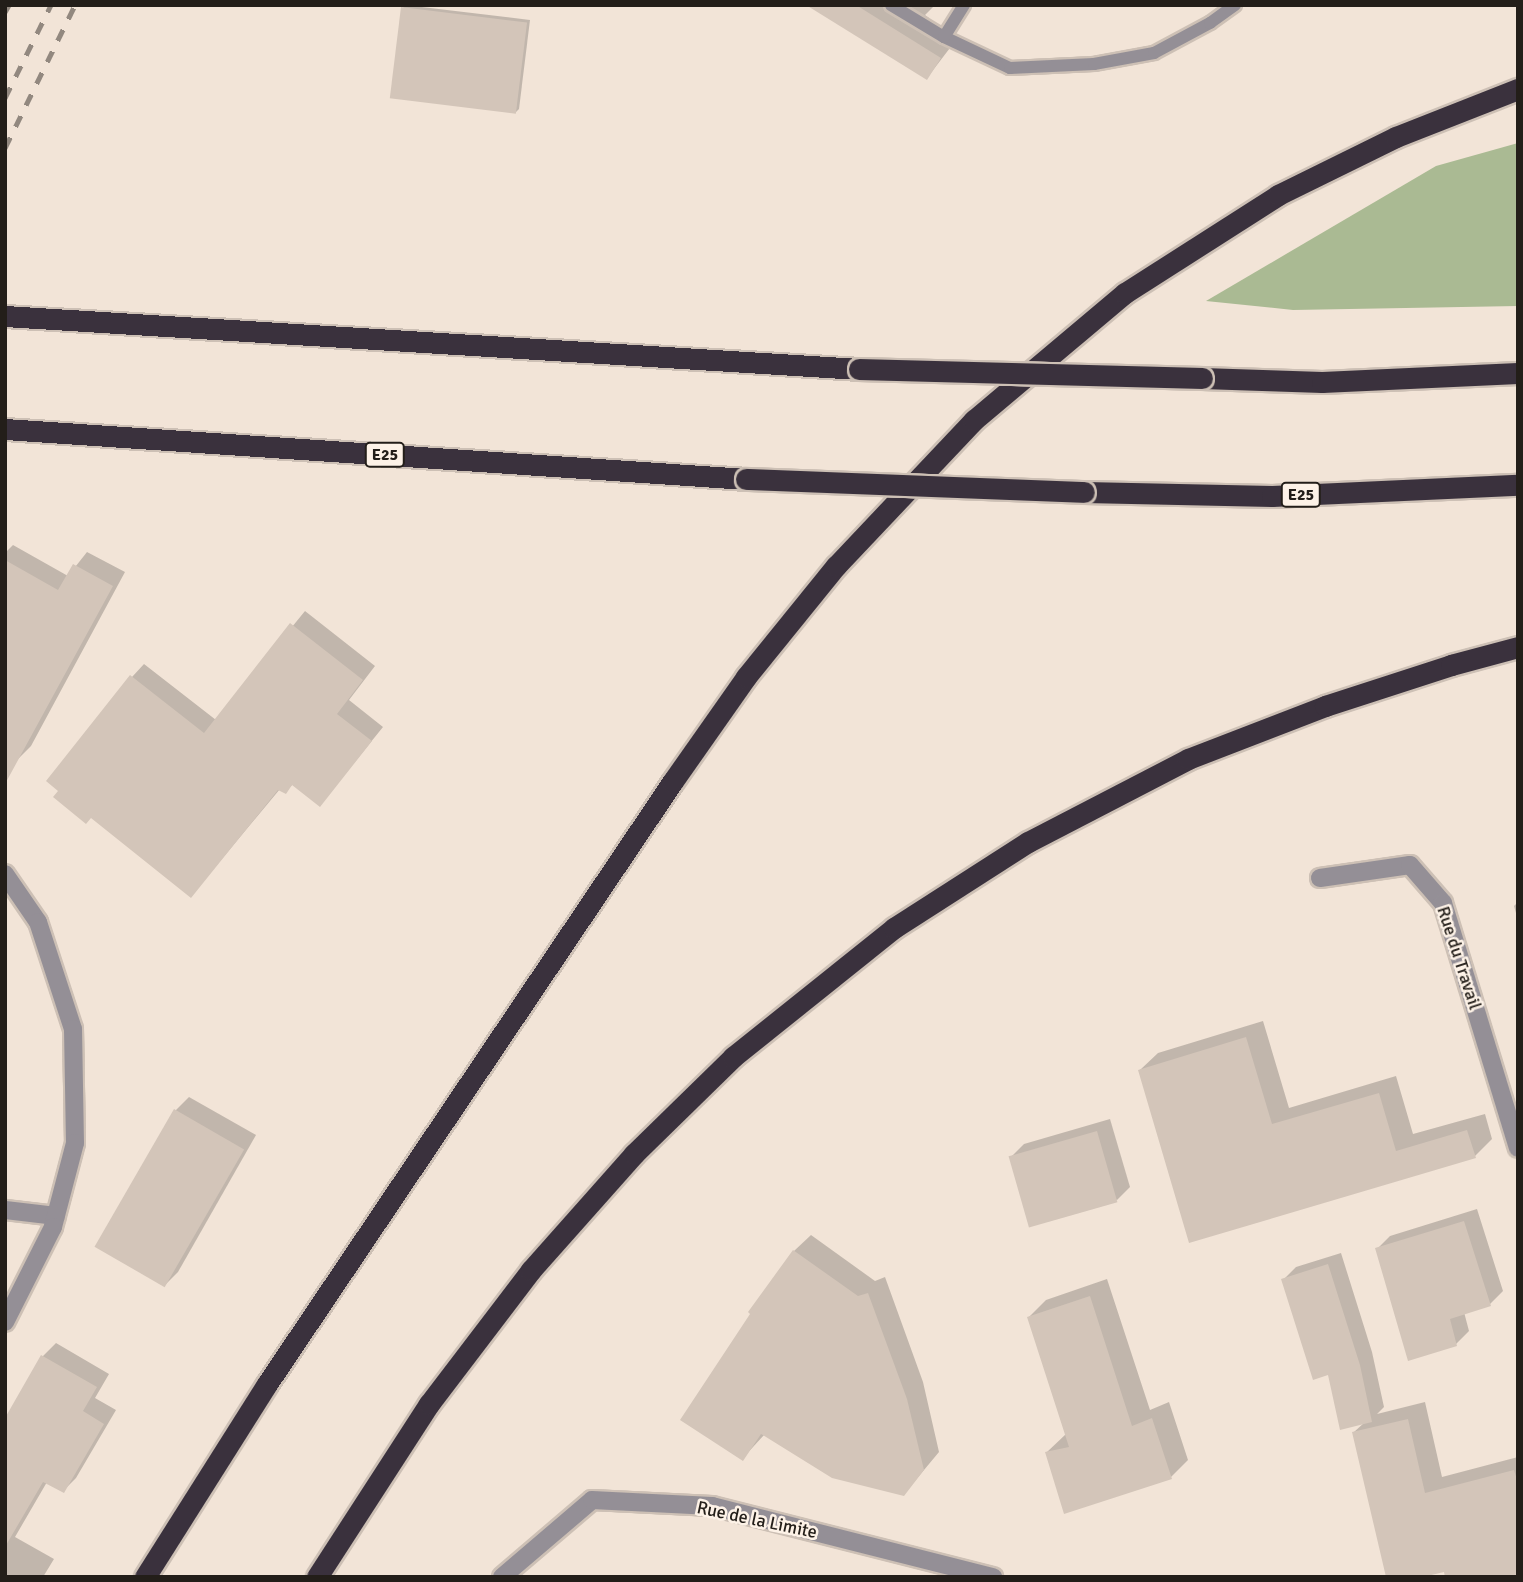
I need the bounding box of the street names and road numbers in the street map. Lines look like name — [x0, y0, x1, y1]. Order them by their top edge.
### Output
road number: E25 — [364, 442, 406, 468]
road number: E25 — [1280, 482, 1322, 508]
street label: Rue du Travail — [1432, 904, 1486, 1012]
street label: Rue de la Limite — [695, 1497, 819, 1543]

